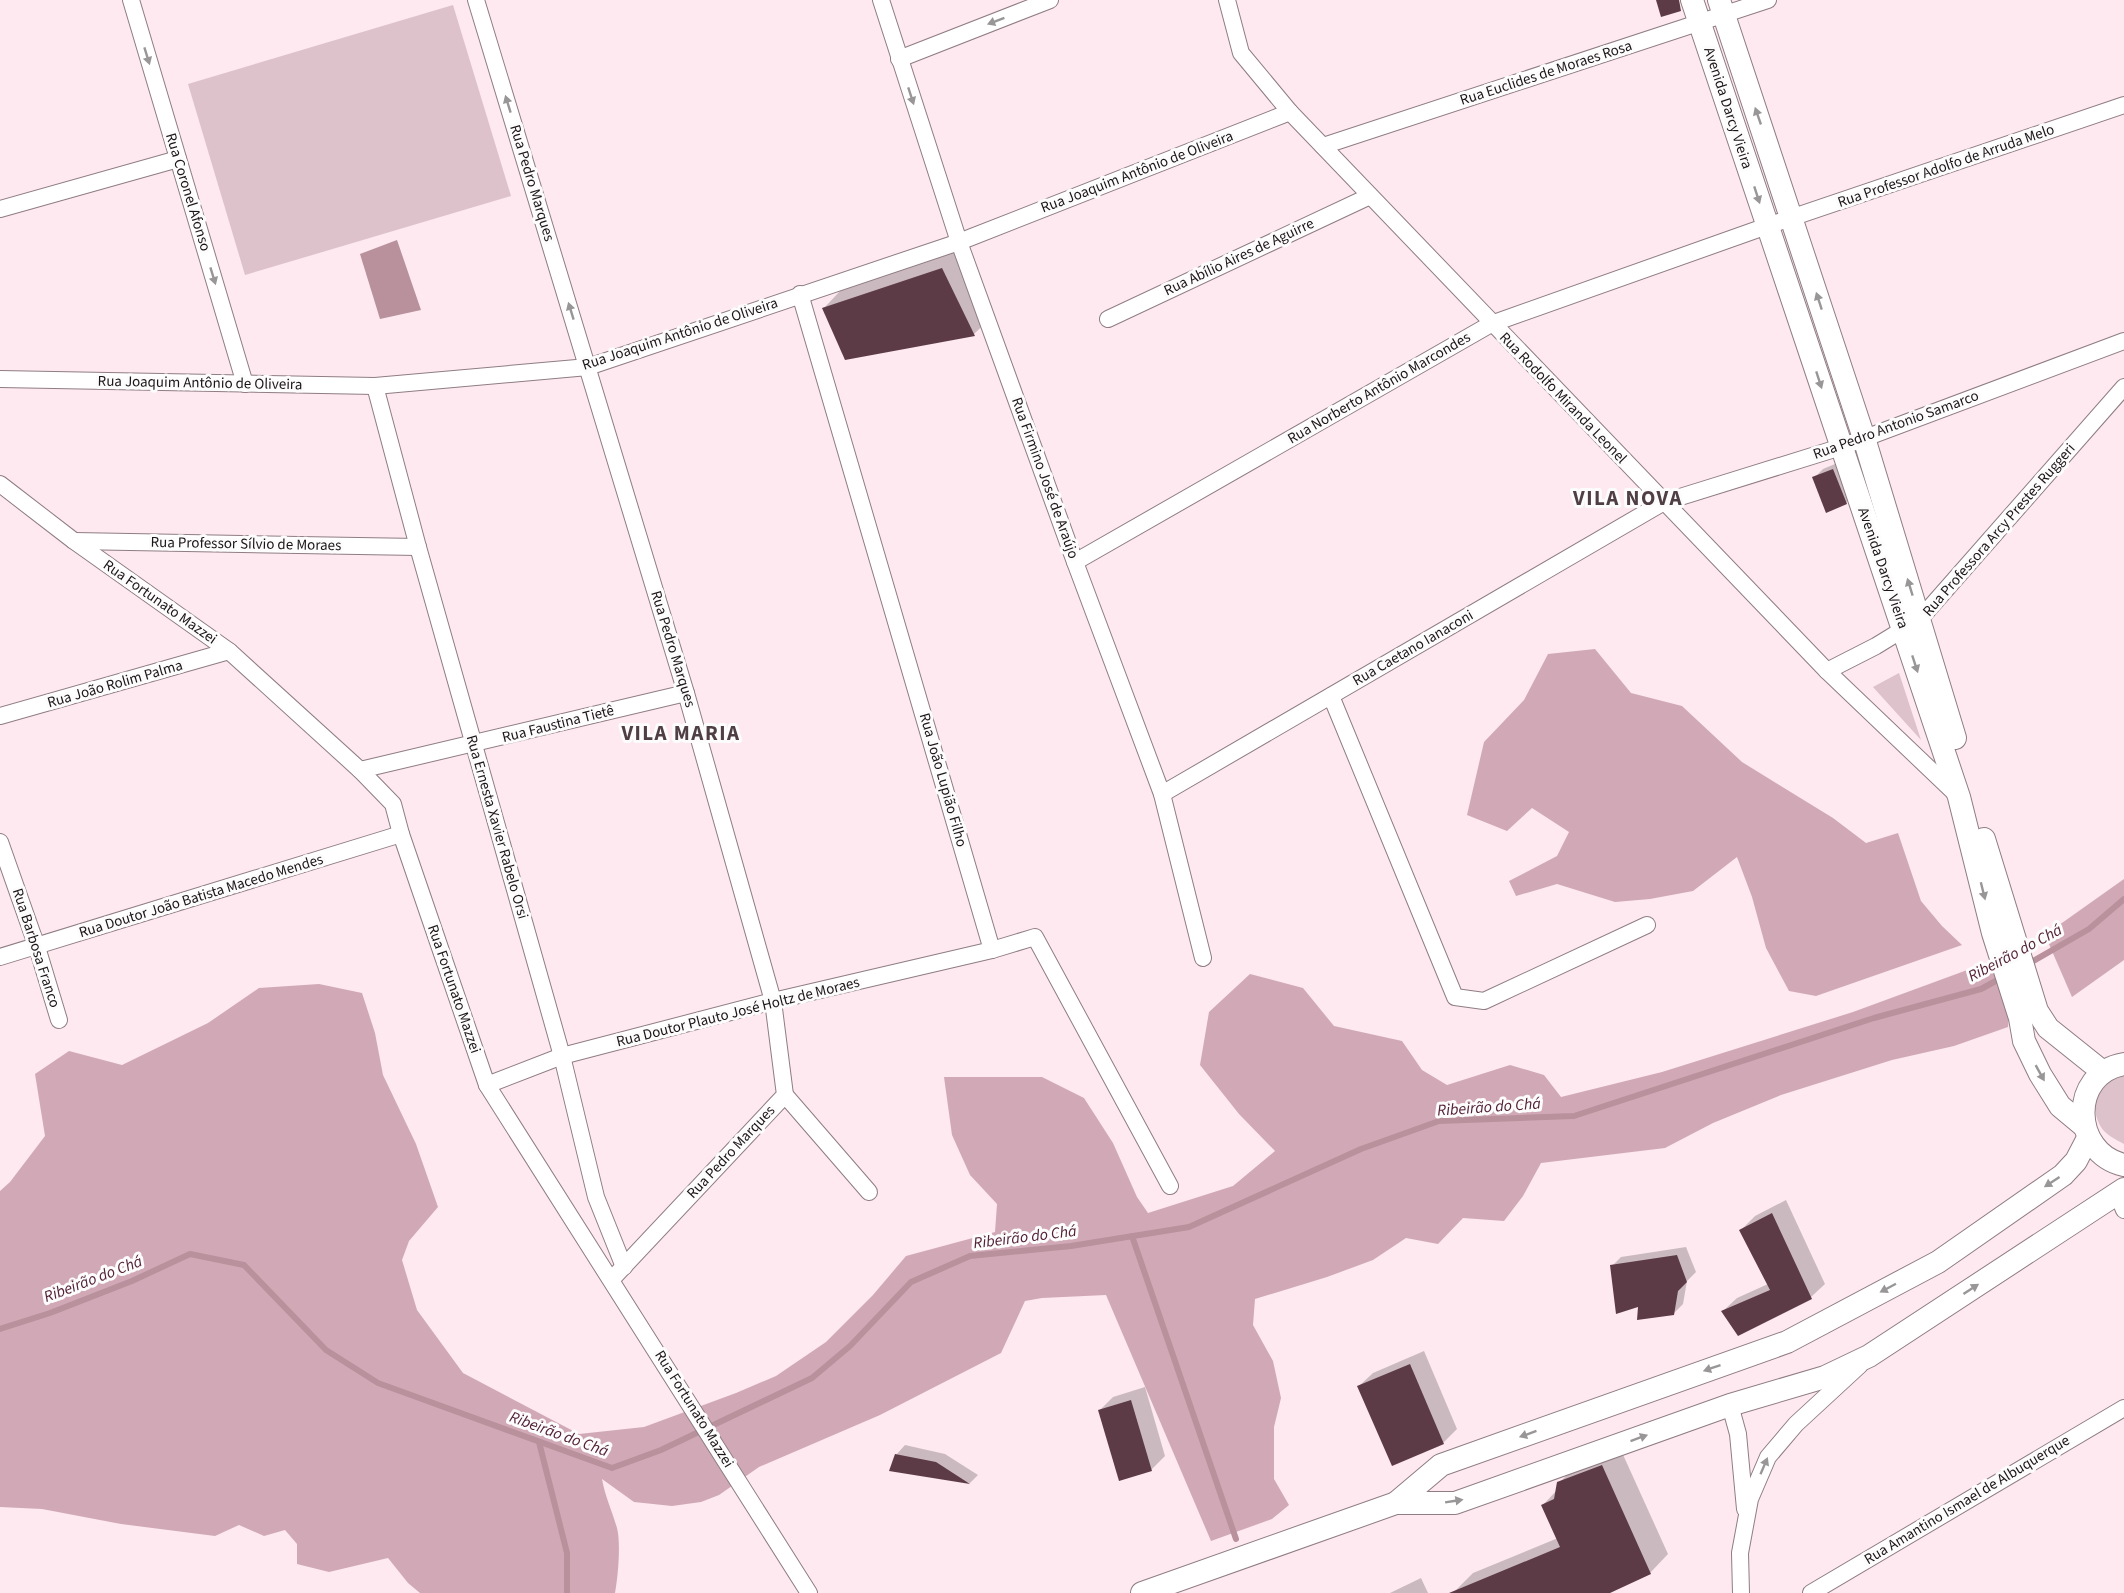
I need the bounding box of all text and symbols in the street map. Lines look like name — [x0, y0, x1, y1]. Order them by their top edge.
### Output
one-way arrow — [987, 17, 1005, 26]
street label: Rua Euclides de Moraes Rosa — [1457, 35, 1635, 111]
street label: Avenida Darcy Vieira — [1698, 44, 1758, 172]
one-way arrow — [143, 47, 152, 65]
one-way arrow — [907, 87, 916, 105]
one-way arrow — [503, 95, 512, 113]
one-way arrow — [1753, 107, 1762, 125]
street label: Rua Professor Adolfo de Arruda Melo — [1835, 119, 2057, 213]
street label: Rua Pedro Marques — [504, 122, 560, 244]
street label: Rua Joaquim Antônio de Oliveira — [1038, 126, 1236, 218]
street label: Rua Coronel Afonso — [160, 130, 216, 254]
one-way arrow — [1753, 186, 1762, 204]
street label: Rua Abílio Aires de Aguirre — [1160, 213, 1318, 301]
one-way arrow — [209, 267, 218, 285]
street label: Rua Joaquim Antônio de Oliveira — [579, 292, 781, 376]
one-way arrow — [1814, 292, 1824, 310]
one-way arrow — [566, 302, 575, 320]
street label: Rua Norberto Antônio Marcondes — [1284, 327, 1474, 449]
street label: Rua Rodolfo Miranda Leonel — [1494, 328, 1632, 469]
street label: Rua Joaquim Antônio de Oliveira — [98, 371, 302, 395]
one-way arrow — [1814, 371, 1824, 389]
street label: Rua Pedro Antonio Samarco — [1810, 385, 1982, 465]
street label: Rua Firmino José de Araújo — [1006, 394, 1084, 562]
street label: Rua Professora Arcy Prestes Ruggeri — [1918, 439, 2080, 621]
district label: VILA NOVA — [1572, 483, 1683, 513]
street label: Avenida Darcy Vieira — [1852, 505, 1914, 631]
street label: Rua Professor Sílvio de Moraes — [150, 532, 342, 556]
street label: Rua Fortunato Mazzei — [99, 555, 221, 649]
one-way arrow — [1905, 578, 1914, 596]
street label: Rua Pedro Marques — [645, 588, 701, 710]
street label: Rua Caetano Ianaconi — [1349, 605, 1477, 691]
street label: Rua João Rolim Palma — [45, 655, 185, 713]
one-way arrow — [1911, 655, 1920, 673]
street label: Rua Faustina Tietê — [500, 700, 616, 748]
street label: Rua João Lupião Filho — [914, 711, 972, 849]
district label: VILA MARIA — [620, 718, 741, 748]
street label: Rua Ernesta Xavier Rabelo Orsi — [461, 733, 533, 921]
street label: Rua Doutor João Batista Macedo Mendes — [76, 849, 326, 943]
one-way arrow — [1978, 882, 1988, 900]
street label: Rua Barbosa Franco — [7, 886, 65, 1010]
water label: Ribeirão do Chá — [1964, 919, 2066, 987]
street label: Rua Fortunato Mazzei — [422, 922, 486, 1056]
street label: Rua Doutor Plauto José Holtz de Moraes — [614, 972, 862, 1052]
one-way arrow — [2035, 1064, 2045, 1081]
water label: Ribeirão do Chá — [1436, 1092, 1542, 1122]
street label: Rua Pedro Marques — [682, 1101, 780, 1203]
one-way arrow — [2044, 1176, 2060, 1187]
water label: Ribeirão do Chá — [972, 1220, 1078, 1254]
water label: Ribeirão do Chá — [41, 1250, 146, 1308]
one-way arrow — [1880, 1283, 1897, 1292]
one-way arrow — [1963, 1284, 1979, 1295]
street label: Rua Fortunato Mazzei — [649, 1346, 739, 1472]
one-way arrow — [1702, 1363, 1720, 1373]
water label: Ribeirão do Chá — [506, 1406, 612, 1462]
one-way arrow — [1519, 1429, 1537, 1439]
street label: Rua Amantino Ismael de Albuquerque — [1860, 1430, 2074, 1570]
one-way arrow — [1630, 1432, 1648, 1442]
one-way arrow — [1759, 1457, 1769, 1475]
one-way arrow — [1445, 1496, 1464, 1505]

